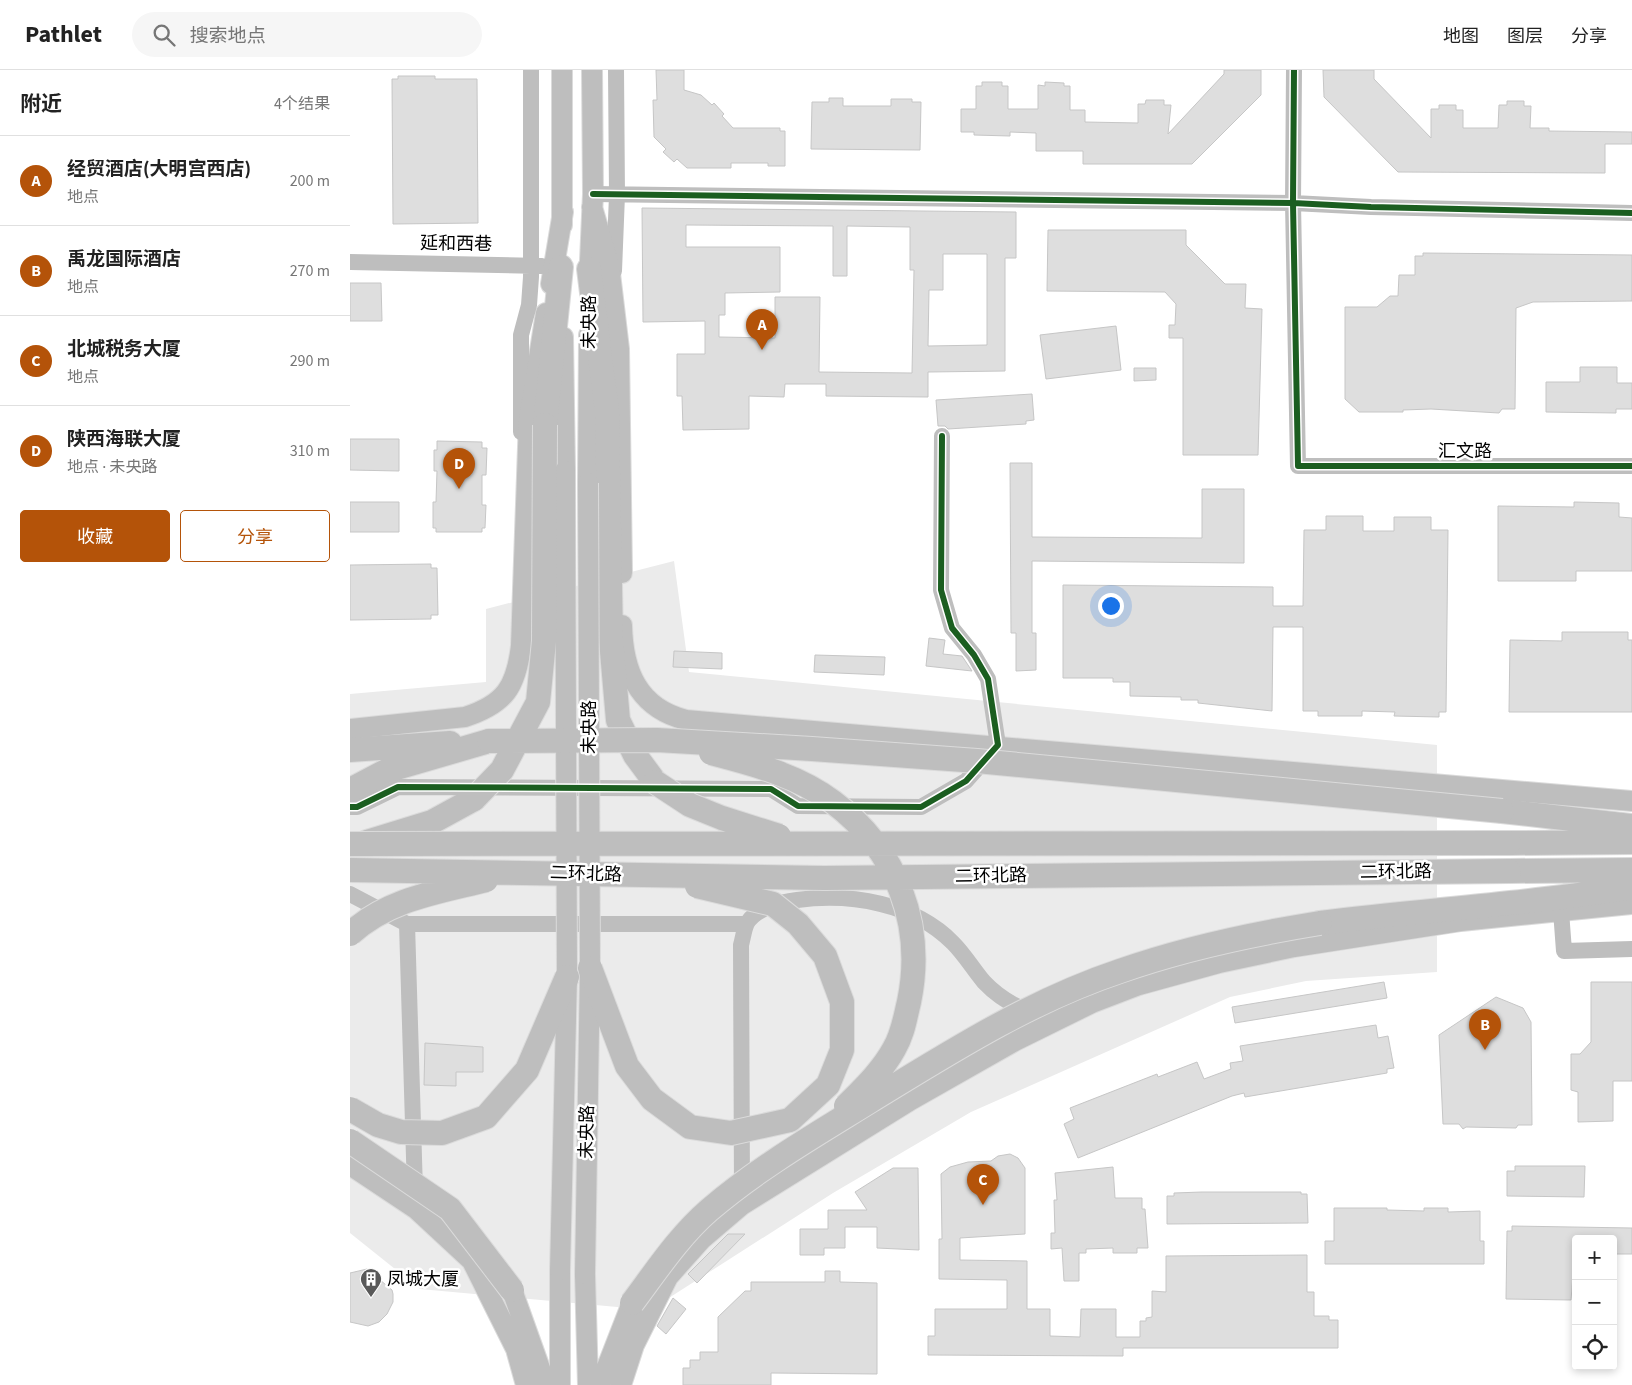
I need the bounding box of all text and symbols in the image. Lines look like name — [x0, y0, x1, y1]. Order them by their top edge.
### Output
search box — [132, 12, 482, 57]
text: Pathlet — [25, 17, 102, 52]
icon: search — [150, 21, 178, 49]
text: 搜索地点 — [190, 23, 266, 50]
text: 地图 — [1443, 24, 1479, 49]
text: 图层 — [1507, 24, 1543, 49]
text: 分享 — [1571, 24, 1607, 49]
text: 附近 — [20, 89, 62, 119]
text: 4个结果 — [274, 93, 330, 115]
text: 经贸酒店(大明宫西店) — [67, 156, 251, 183]
text: A — [31, 170, 41, 192]
text: 200 m — [290, 170, 330, 192]
text: 地点 — [67, 186, 99, 208]
street label: 延和西巷 — [420, 231, 492, 257]
text: 禹龙国际酒店 — [67, 246, 181, 273]
text: B — [31, 260, 41, 282]
text: 270 m — [290, 260, 330, 282]
text: 地点 — [67, 276, 99, 298]
street label: 未央路 — [577, 295, 602, 349]
pin: A — [746, 309, 778, 350]
text: 北城税务大厦 — [67, 336, 181, 363]
text: C — [31, 350, 41, 372]
text: 290 m — [290, 350, 330, 372]
text: 地点 — [67, 366, 99, 388]
text: 陕西海联大厦 — [67, 426, 181, 453]
street label: 汇文路 — [1438, 439, 1492, 464]
text: D — [31, 440, 41, 462]
text: 310 m — [290, 440, 330, 462]
pin: D — [443, 448, 475, 489]
text: 地点 · 未央路 — [67, 456, 157, 478]
button: 收藏 — [20, 510, 170, 562]
button: 分享 — [180, 510, 330, 562]
your location — [1098, 593, 1124, 619]
street label: 未央路 — [577, 700, 602, 754]
street label: 二环北路 — [1360, 859, 1432, 885]
street label: 二环北路 — [550, 860, 622, 888]
street label: 二环北路 — [955, 863, 1027, 889]
pin: B — [1469, 1009, 1501, 1050]
street label: 未央路 — [574, 1105, 600, 1159]
pin: C — [967, 1164, 999, 1205]
map controls — [1572, 1235, 1617, 1370]
button: + — [1572, 1235, 1617, 1280]
building icon: 凤城大厦 — [359, 1267, 383, 1298]
place label: 凤城大厦 — [387, 1267, 459, 1292]
button: − — [1572, 1280, 1617, 1325]
button: locate — [1572, 1325, 1617, 1370]

